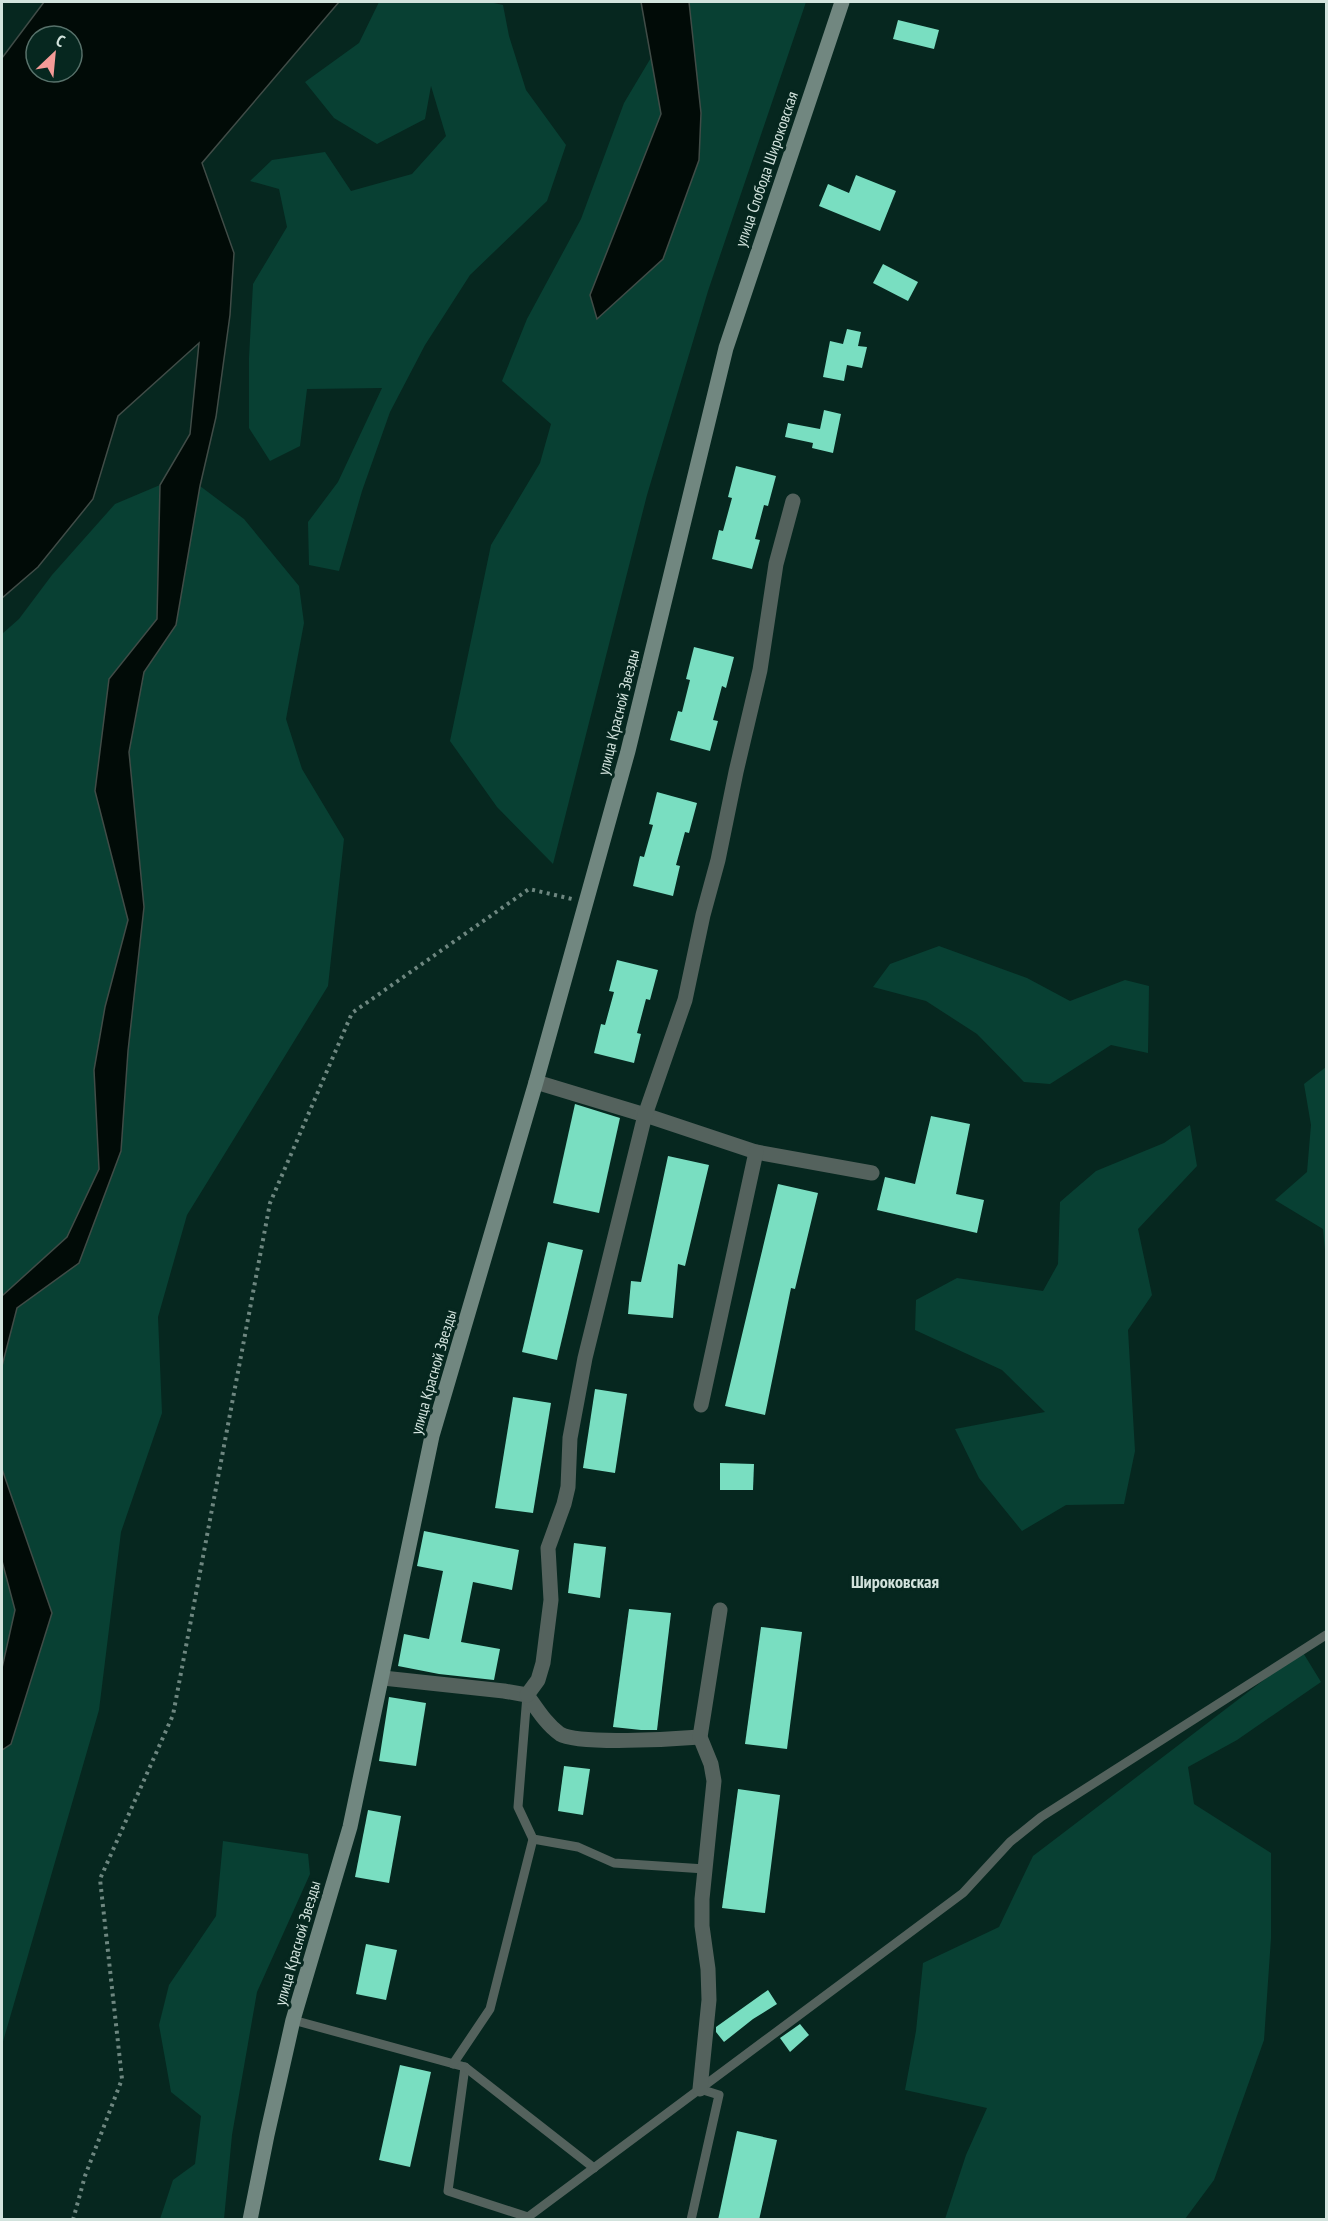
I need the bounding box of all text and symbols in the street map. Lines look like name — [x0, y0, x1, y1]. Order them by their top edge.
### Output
north arrow — [24, 24, 84, 84]
text: С — [53, 30, 69, 51]
street label: улица Слобода Широковская — [730, 89, 802, 249]
street label: улица Красной Звезды — [593, 647, 643, 777]
street label: улица Красной Звезды — [406, 1307, 460, 1437]
district label: Широковская — [851, 1570, 939, 1593]
street label: улица Красной Звезды — [270, 1878, 324, 2008]

